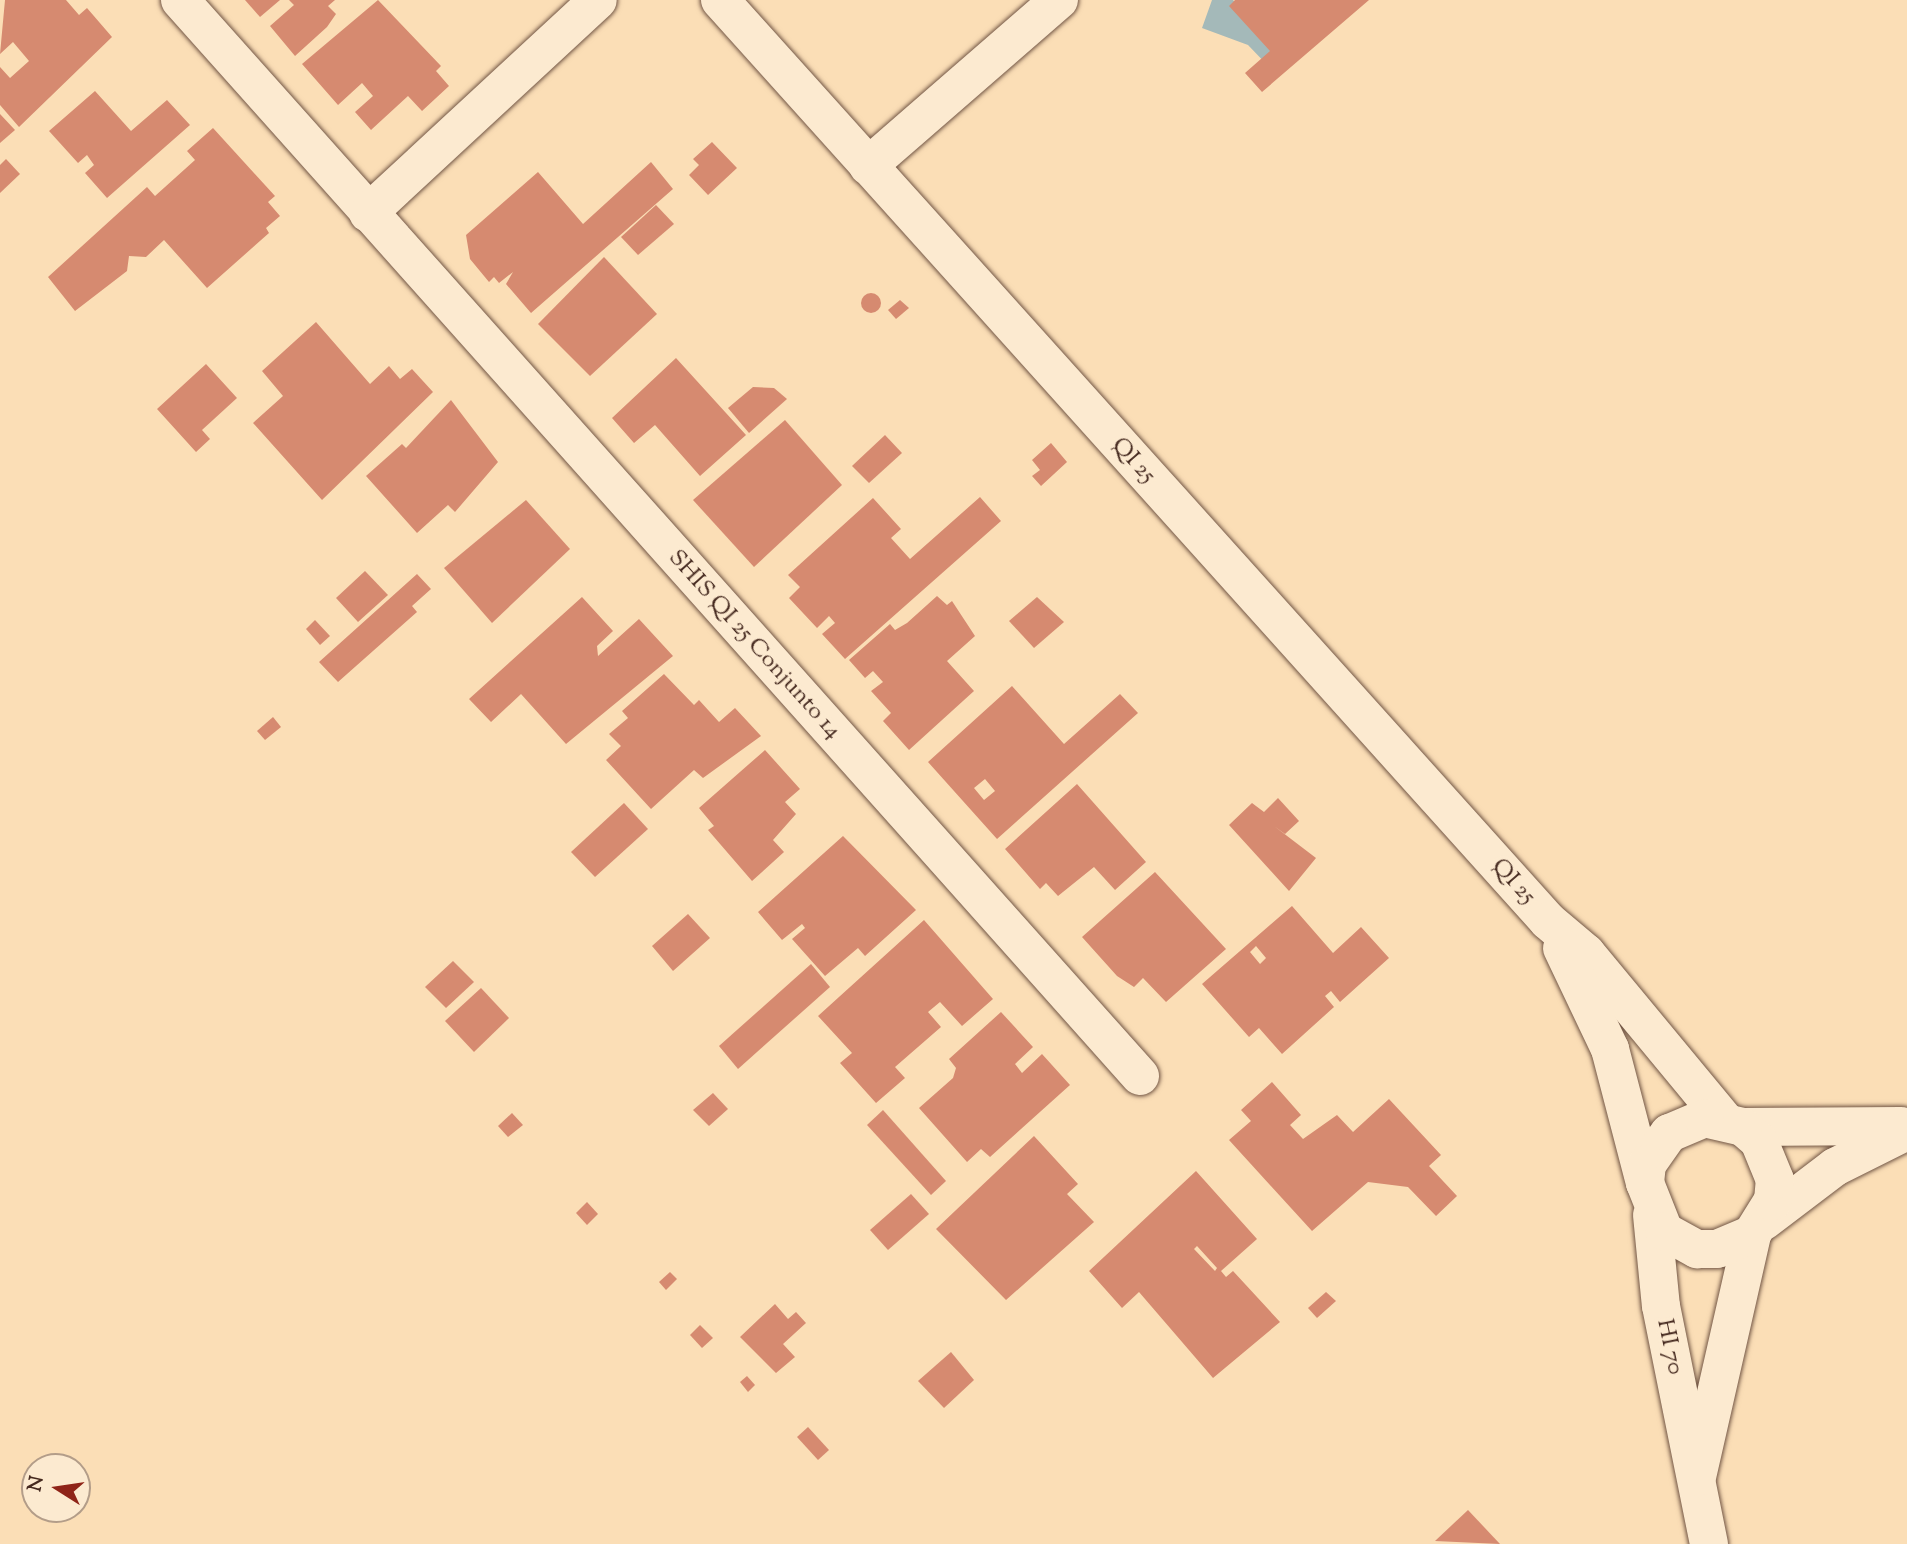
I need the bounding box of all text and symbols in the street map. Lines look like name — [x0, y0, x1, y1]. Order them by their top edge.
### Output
street label: QI 25 — [1105, 432, 1161, 490]
street label: SHIS QI 25 Conjunto 14 — [661, 544, 847, 746]
street label: QI 25 — [1485, 853, 1541, 911]
street label: HI 70 — [1649, 1317, 1689, 1377]
north arrow — [21, 1453, 91, 1523]
text: N — [22, 1474, 52, 1494]

